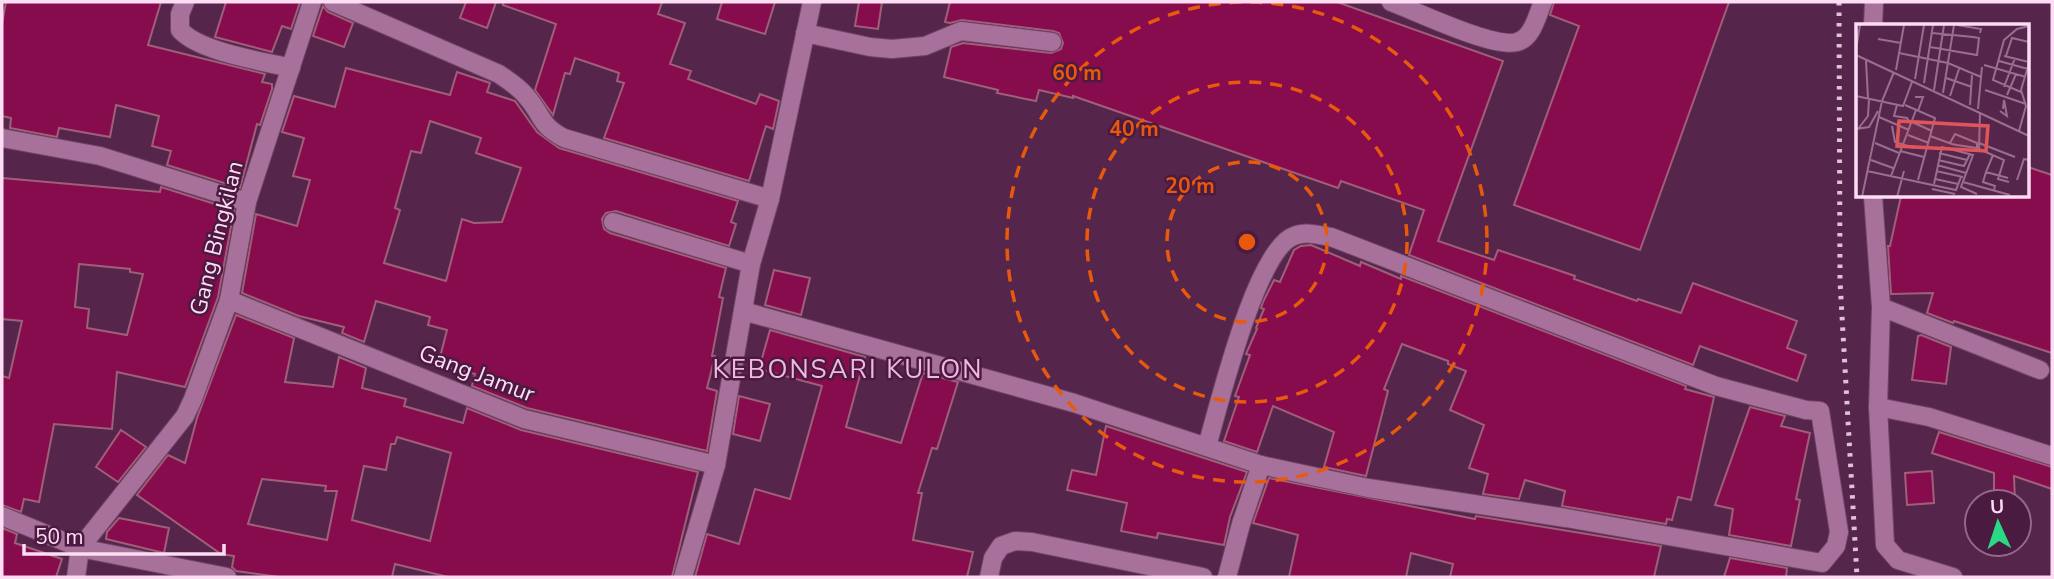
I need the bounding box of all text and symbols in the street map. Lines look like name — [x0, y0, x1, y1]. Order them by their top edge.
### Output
inset map — [1856, 24, 2030, 198]
text: 60 m — [1052, 59, 1102, 87]
text: 40 m — [1109, 115, 1159, 143]
street label: Gang Bingkilan — [182, 158, 251, 318]
text: 20 m — [1165, 172, 1215, 200]
centre of rings — [1235, 230, 1259, 254]
street label: Gang Jamur — [414, 337, 540, 410]
district label: KEBONSARI KULON — [712, 352, 984, 387]
north arrow — [1963, 488, 2033, 558]
text: U — [1989, 494, 2005, 520]
scale bar — [24, 512, 224, 556]
text: 50 m — [35, 523, 84, 551]

